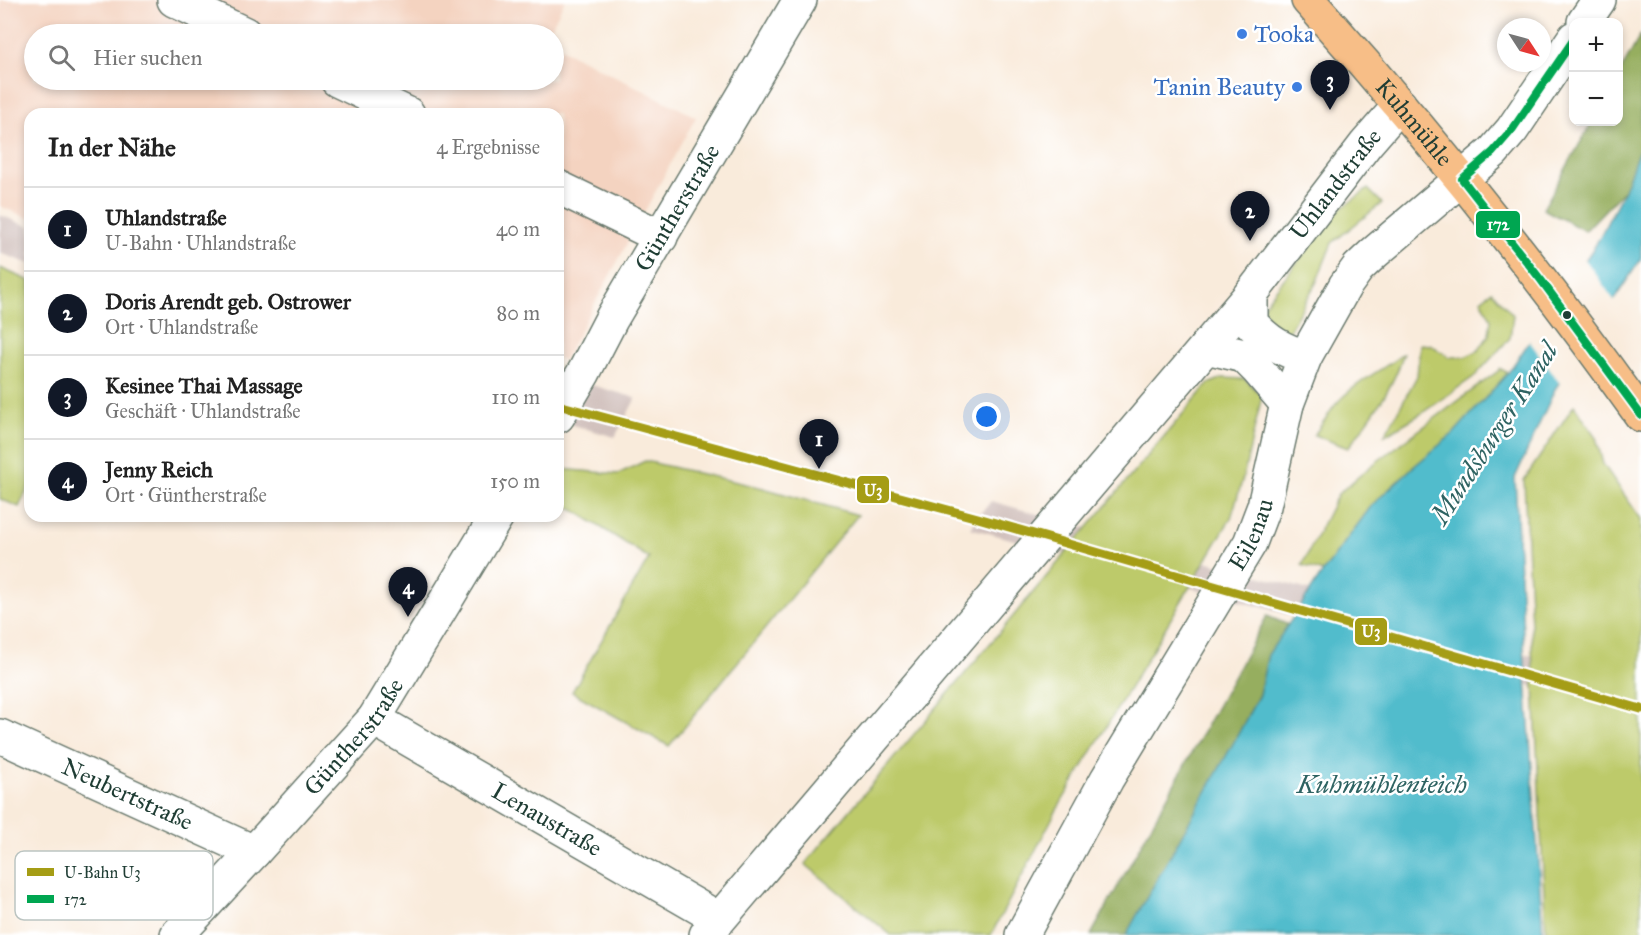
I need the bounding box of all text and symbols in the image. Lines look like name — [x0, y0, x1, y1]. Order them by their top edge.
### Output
north arrow — [1497, 18, 1551, 72]
map controls — [1569, 18, 1623, 126]
button: + — [1569, 18, 1623, 72]
place label: Tooka — [1254, 19, 1315, 49]
search box — [24, 24, 564, 90]
marker: Tooka — [1235, 27, 1249, 41]
icon: search — [45, 41, 78, 74]
text: Hier suchen — [93, 44, 202, 71]
pin: 3 — [1310, 60, 1350, 110]
place label: Tanin Beauty — [1154, 72, 1286, 102]
street label: Kuhmühle — [1369, 72, 1460, 172]
button: − — [1569, 72, 1623, 126]
marker: Tanin Beauty — [1290, 80, 1304, 94]
street label: Uhlandstraße — [1283, 122, 1388, 246]
text: In der Nähe — [48, 131, 176, 163]
text: 4 Ergebnisse — [436, 135, 540, 159]
street label: Güntherstraße — [628, 139, 726, 277]
pin: 2 — [1230, 192, 1270, 241]
text: Uhlandstraße — [105, 204, 227, 231]
line badge: 172 — [1475, 210, 1521, 239]
text: 172 — [1487, 215, 1510, 234]
text: 1 — [64, 217, 71, 241]
text: 40 m — [496, 217, 540, 241]
text: U-Bahn · Uhlandstraße — [105, 231, 296, 255]
text: Doris Arendt geb. Ostrower — [105, 288, 351, 315]
text: 2 — [63, 301, 72, 325]
text: 80 m — [497, 301, 540, 325]
unlabelled marker — [1561, 309, 1573, 321]
text: Ort · Uhlandstraße — [105, 315, 258, 339]
water label: Mundsburger Kanal — [1422, 335, 1566, 532]
text: Kesinee Thai Massage — [105, 372, 303, 399]
text: 3 — [64, 385, 72, 409]
text: 110 m — [492, 385, 540, 409]
text: Geschäft · Uhlandstraße — [105, 399, 301, 423]
your location — [972, 402, 1001, 431]
pin: 1 — [800, 420, 838, 469]
text: Jenny Reich — [105, 456, 213, 483]
text: 4 — [62, 469, 73, 493]
text: 150 m — [490, 469, 540, 493]
line badge: U3 — [856, 475, 890, 504]
text: U3 — [863, 481, 883, 501]
text: Ort · Güntherstraße — [105, 483, 267, 507]
street label: Eilenau — [1222, 496, 1280, 576]
pin: 4 — [388, 568, 428, 617]
line badge: U3 — [1354, 617, 1388, 646]
text: U3 — [1361, 622, 1381, 642]
street label: Güntherstraße — [297, 673, 410, 802]
street label: Neubertstraße — [57, 751, 198, 837]
water label: Kuhmühlenteich — [1295, 768, 1467, 800]
street label: Lenaustraße — [487, 776, 608, 863]
legend — [15, 851, 213, 920]
text: U-Bahn U3 — [64, 863, 141, 882]
text: 172 — [64, 890, 87, 909]

